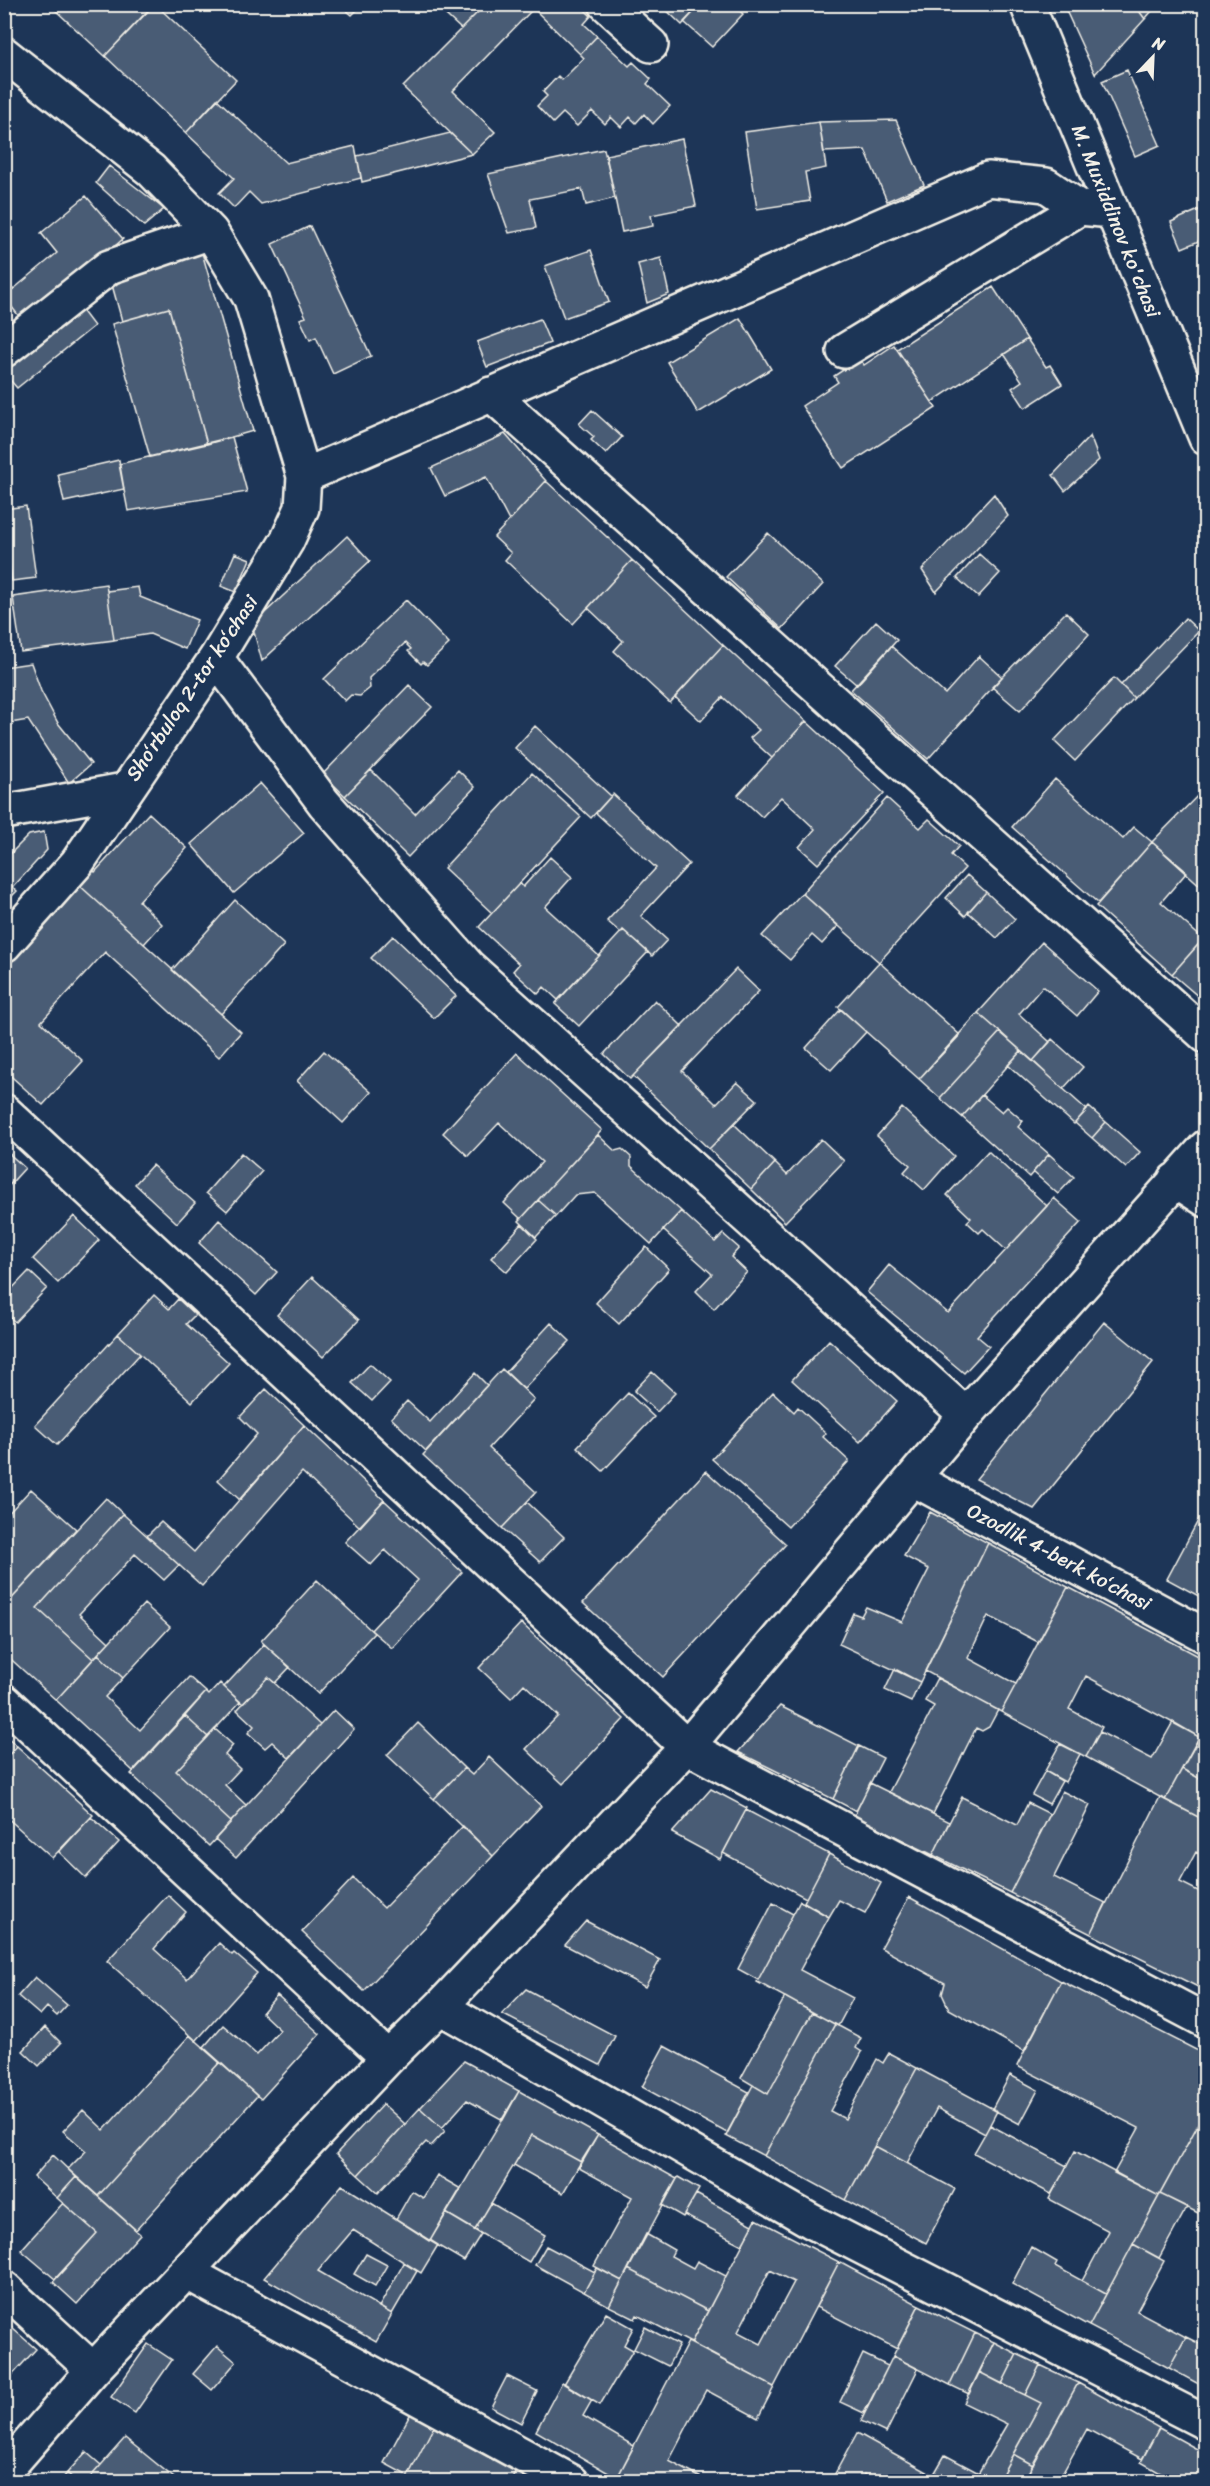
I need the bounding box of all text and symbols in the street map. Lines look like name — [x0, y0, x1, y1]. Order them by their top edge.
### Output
north arrow — [1123, 27, 1183, 87]
text: N — [1147, 28, 1170, 60]
street label: M. Muxiddinov ko'chasi — [1061, 119, 1171, 324]
street label: Shoʻrbuloq 2-tor koʻchasi — [116, 586, 268, 788]
street label: Ozodlik 4-berk koʻchasi — [960, 1493, 1159, 1621]

